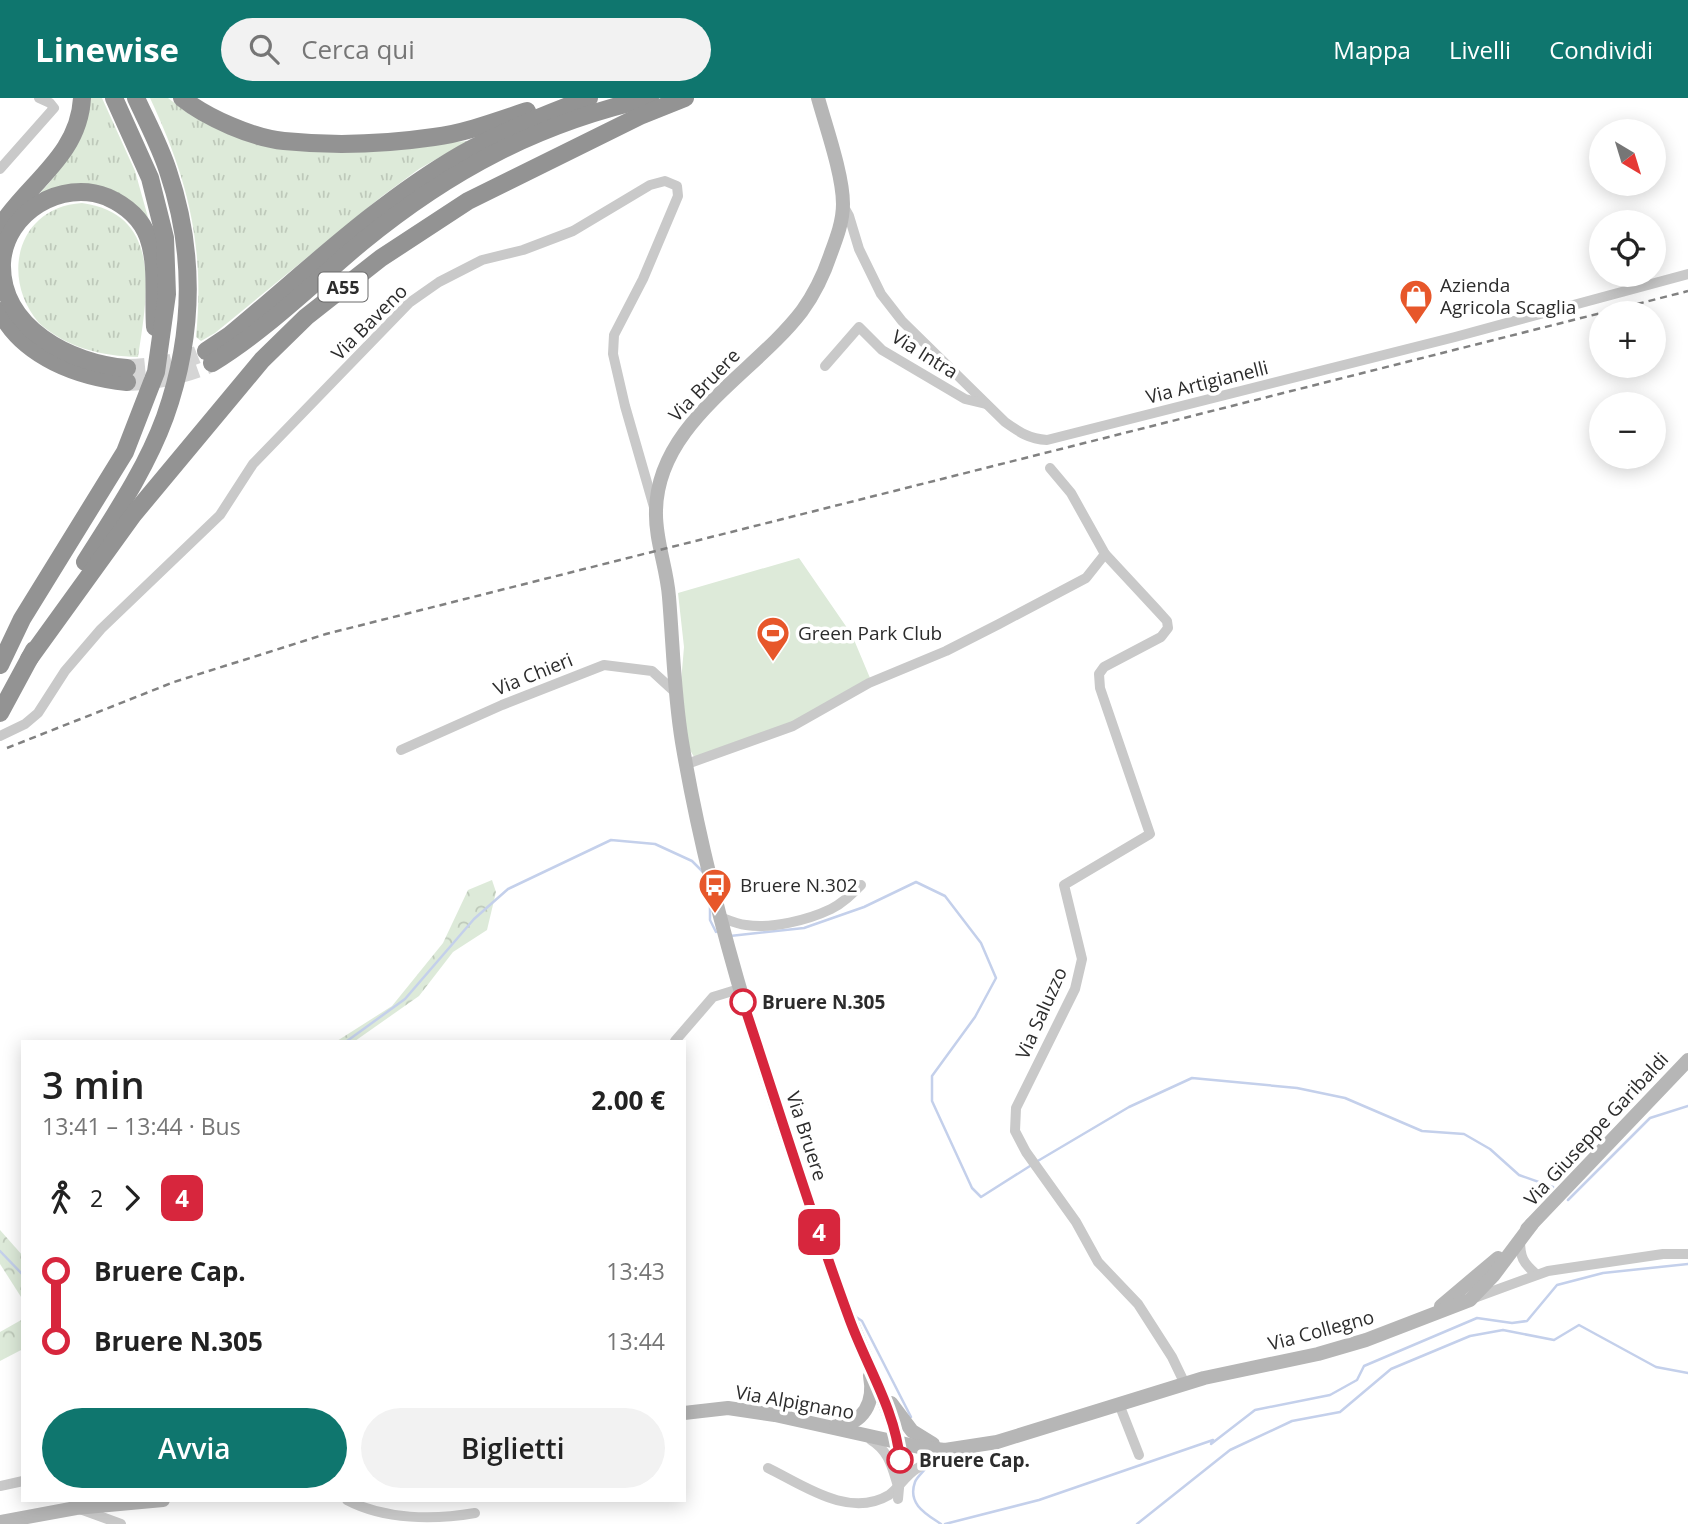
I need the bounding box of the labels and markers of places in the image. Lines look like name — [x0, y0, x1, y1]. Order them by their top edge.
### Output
place label: Azienda Agricola Scaglia — [1440, 272, 1576, 320]
shop icon: Azienda Agricola Scaglia — [1397, 277, 1435, 326]
sports icon: Green Park Club — [754, 614, 792, 663]
place label: Green Park Club — [798, 620, 942, 646]
bus stop icon: Bruere N.302 — [696, 866, 734, 915]
place label: Bruere N.302 — [740, 872, 858, 898]
marker: Bruere N.305 — [730, 989, 756, 1015]
place label: Bruere N.305 — [762, 989, 885, 1015]
marker: Bruere Cap. — [887, 1447, 913, 1473]
place label: Bruere Cap. — [919, 1447, 1030, 1473]

